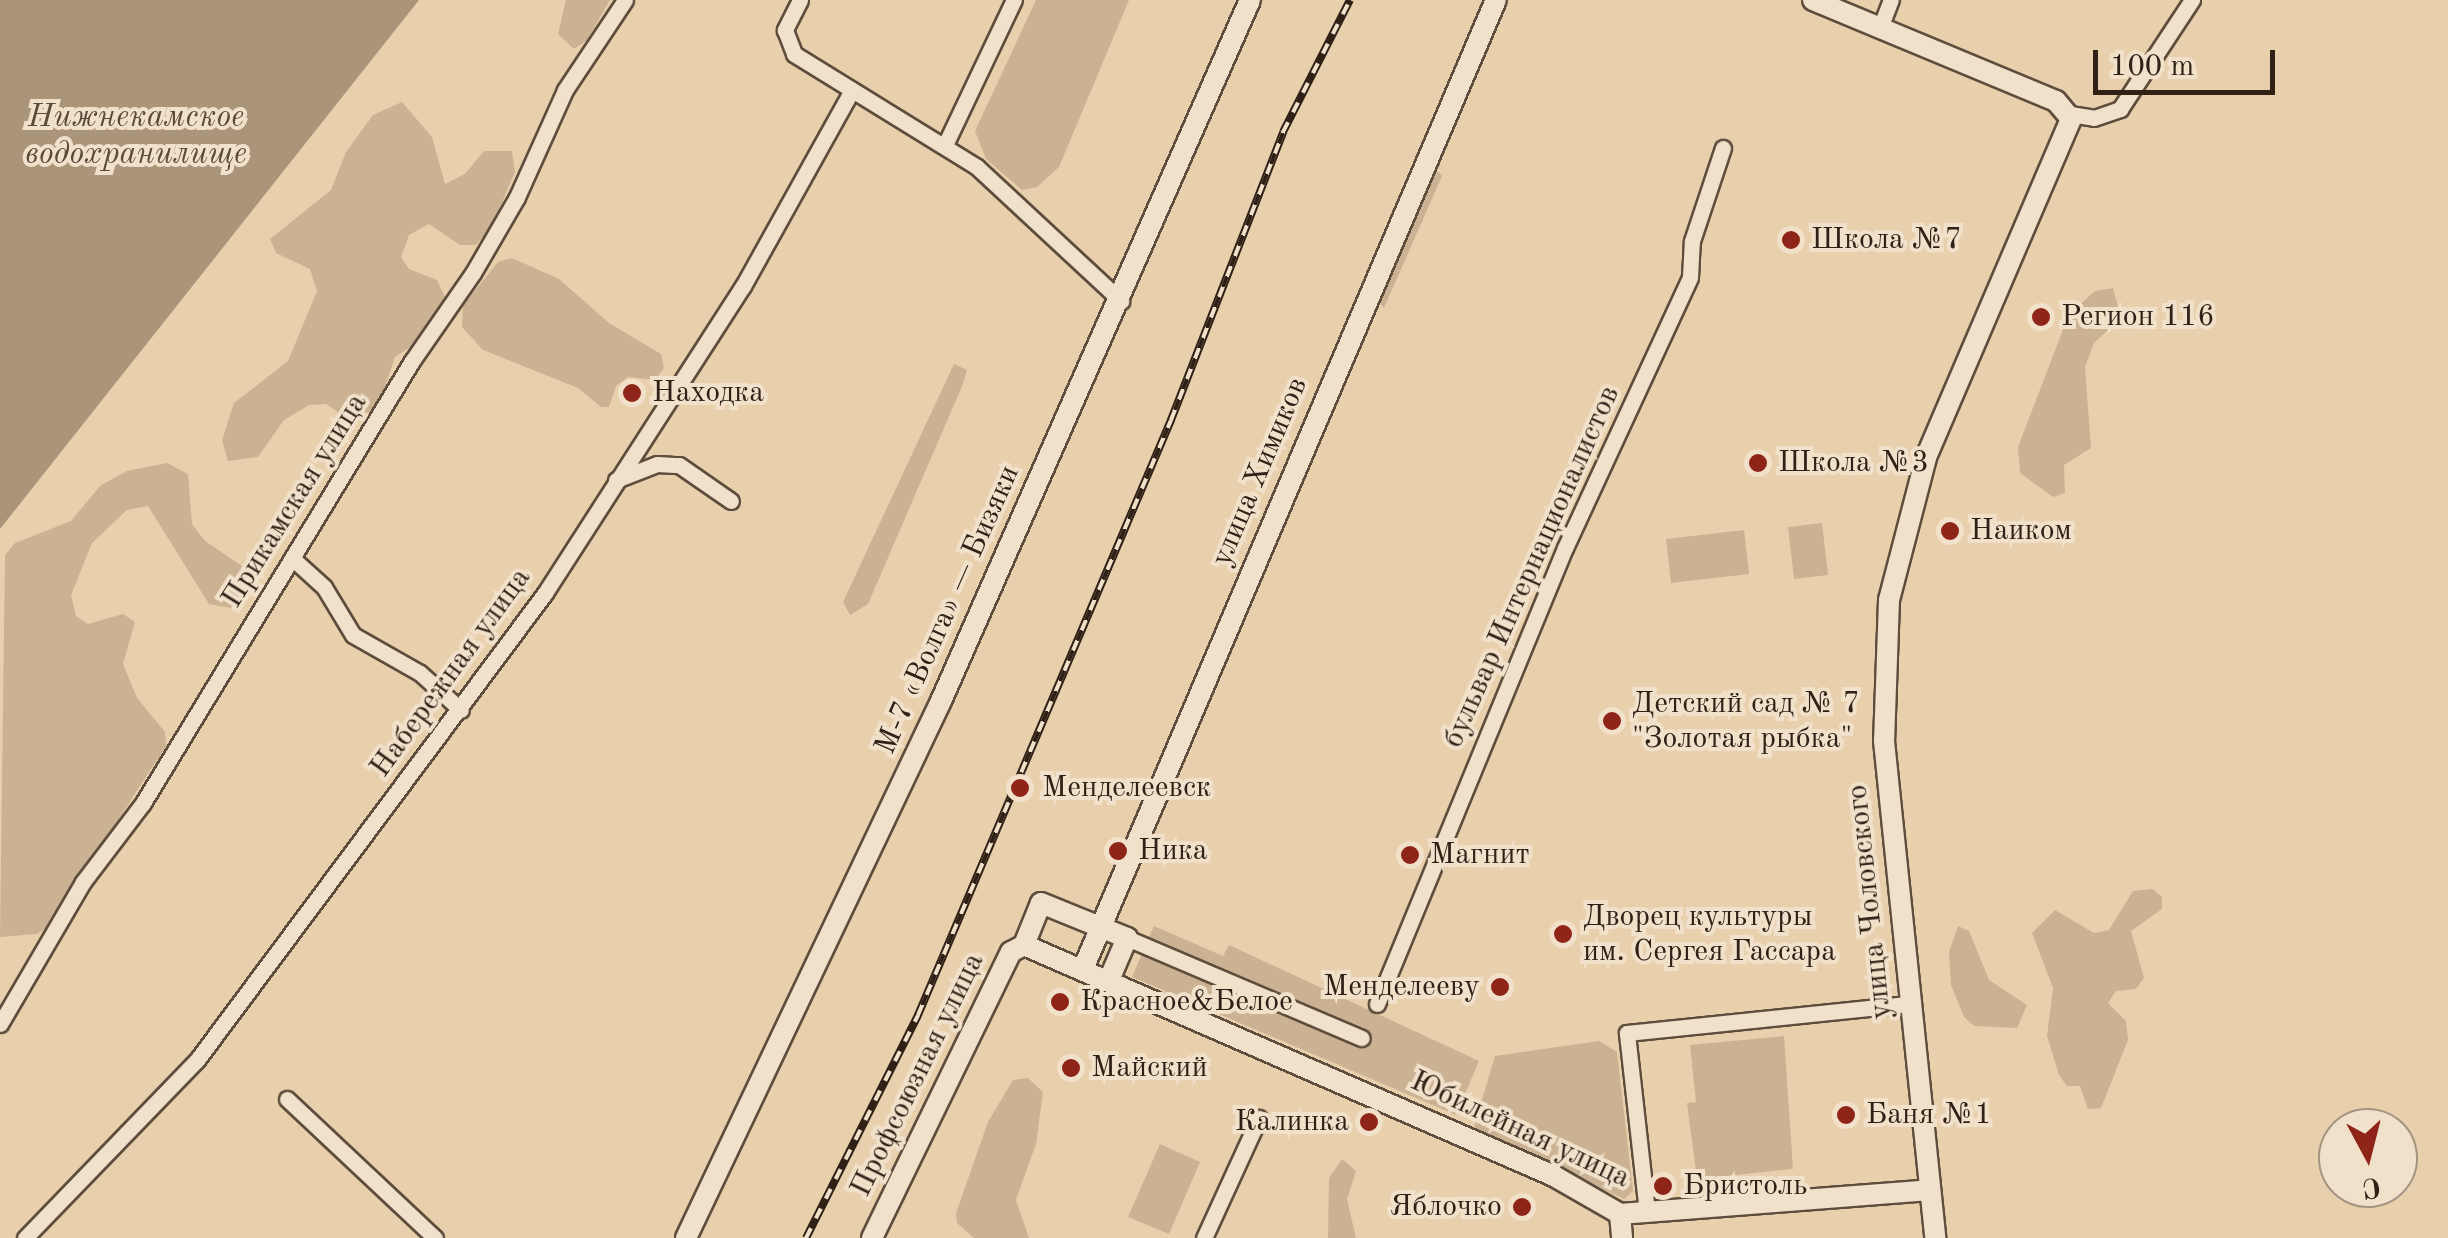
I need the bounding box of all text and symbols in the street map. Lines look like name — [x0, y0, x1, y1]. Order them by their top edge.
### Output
scale bar — [2098, 30, 2280, 92]
text: 100 m — [2110, 52, 2194, 82]
water label: Нижнекамское водохранилище — [25, 100, 247, 175]
place label: Школа №7 — [1811, 222, 1962, 258]
marker: Школа №7 — [1780, 229, 1802, 251]
place label: Регион 116 — [2061, 299, 2215, 335]
marker: Регион 116 — [2030, 306, 2052, 328]
street label: улица Химиков — [1204, 372, 1316, 572]
place label: Находка — [652, 375, 764, 411]
street label: бульвар Интернационалистов — [1436, 381, 1628, 753]
marker: Находка — [621, 382, 643, 404]
street label: Прикамская улица — [215, 387, 375, 615]
place label: Школа №3 — [1778, 445, 1929, 481]
marker: Школа №3 — [1747, 452, 1769, 474]
street label: М-7 «Волга» — Бизяки — [868, 460, 1028, 760]
place label: Наиком — [1970, 513, 2072, 549]
marker: Наиком — [1939, 520, 1961, 542]
street label: Набережная улица — [363, 561, 539, 785]
place label: Детский сад № 7 "Золотая рыбка" — [1632, 686, 1860, 756]
marker: Детский сад № 7 "Золотая рыбка" — [1601, 710, 1623, 732]
place label: Менделеевск — [1042, 770, 1211, 806]
marker: Менделеевск — [1007, 775, 1033, 801]
street label: улица Чоловского — [1840, 783, 1900, 1021]
place label: Ника — [1138, 833, 1208, 869]
place label: Магнит — [1430, 837, 1530, 873]
marker: Ника — [1107, 840, 1129, 862]
marker: Магнит — [1399, 844, 1421, 866]
place label: Дворец культуры им. Сергея Гассара — [1583, 899, 1836, 970]
marker: Дворец культуры им. Сергея Гассара — [1552, 923, 1574, 945]
street label: Профсоюзная улица — [843, 947, 993, 1203]
place label: Менделееву — [1323, 969, 1480, 1005]
marker: Менделееву — [1489, 976, 1511, 998]
place label: Красное&Белое — [1080, 984, 1293, 1020]
marker: Красное&Белое — [1049, 991, 1071, 1013]
place label: Майский — [1091, 1050, 1208, 1086]
marker: Майский — [1060, 1057, 1082, 1079]
street label: Юбилейная улица — [1404, 1063, 1636, 1197]
place label: Баня №1 — [1866, 1097, 1992, 1133]
place label: Калинка — [1235, 1104, 1349, 1140]
marker: Баня №1 — [1835, 1104, 1857, 1126]
north arrow — [2318, 1108, 2418, 1208]
marker: Калинка — [1358, 1111, 1380, 1133]
place label: Бристоль — [1683, 1168, 1807, 1204]
text: С — [2361, 1171, 2382, 1201]
marker: Бристоль — [1652, 1175, 1674, 1197]
place label: Яблочко — [1390, 1189, 1502, 1225]
marker: Яблочко — [1511, 1196, 1533, 1218]

